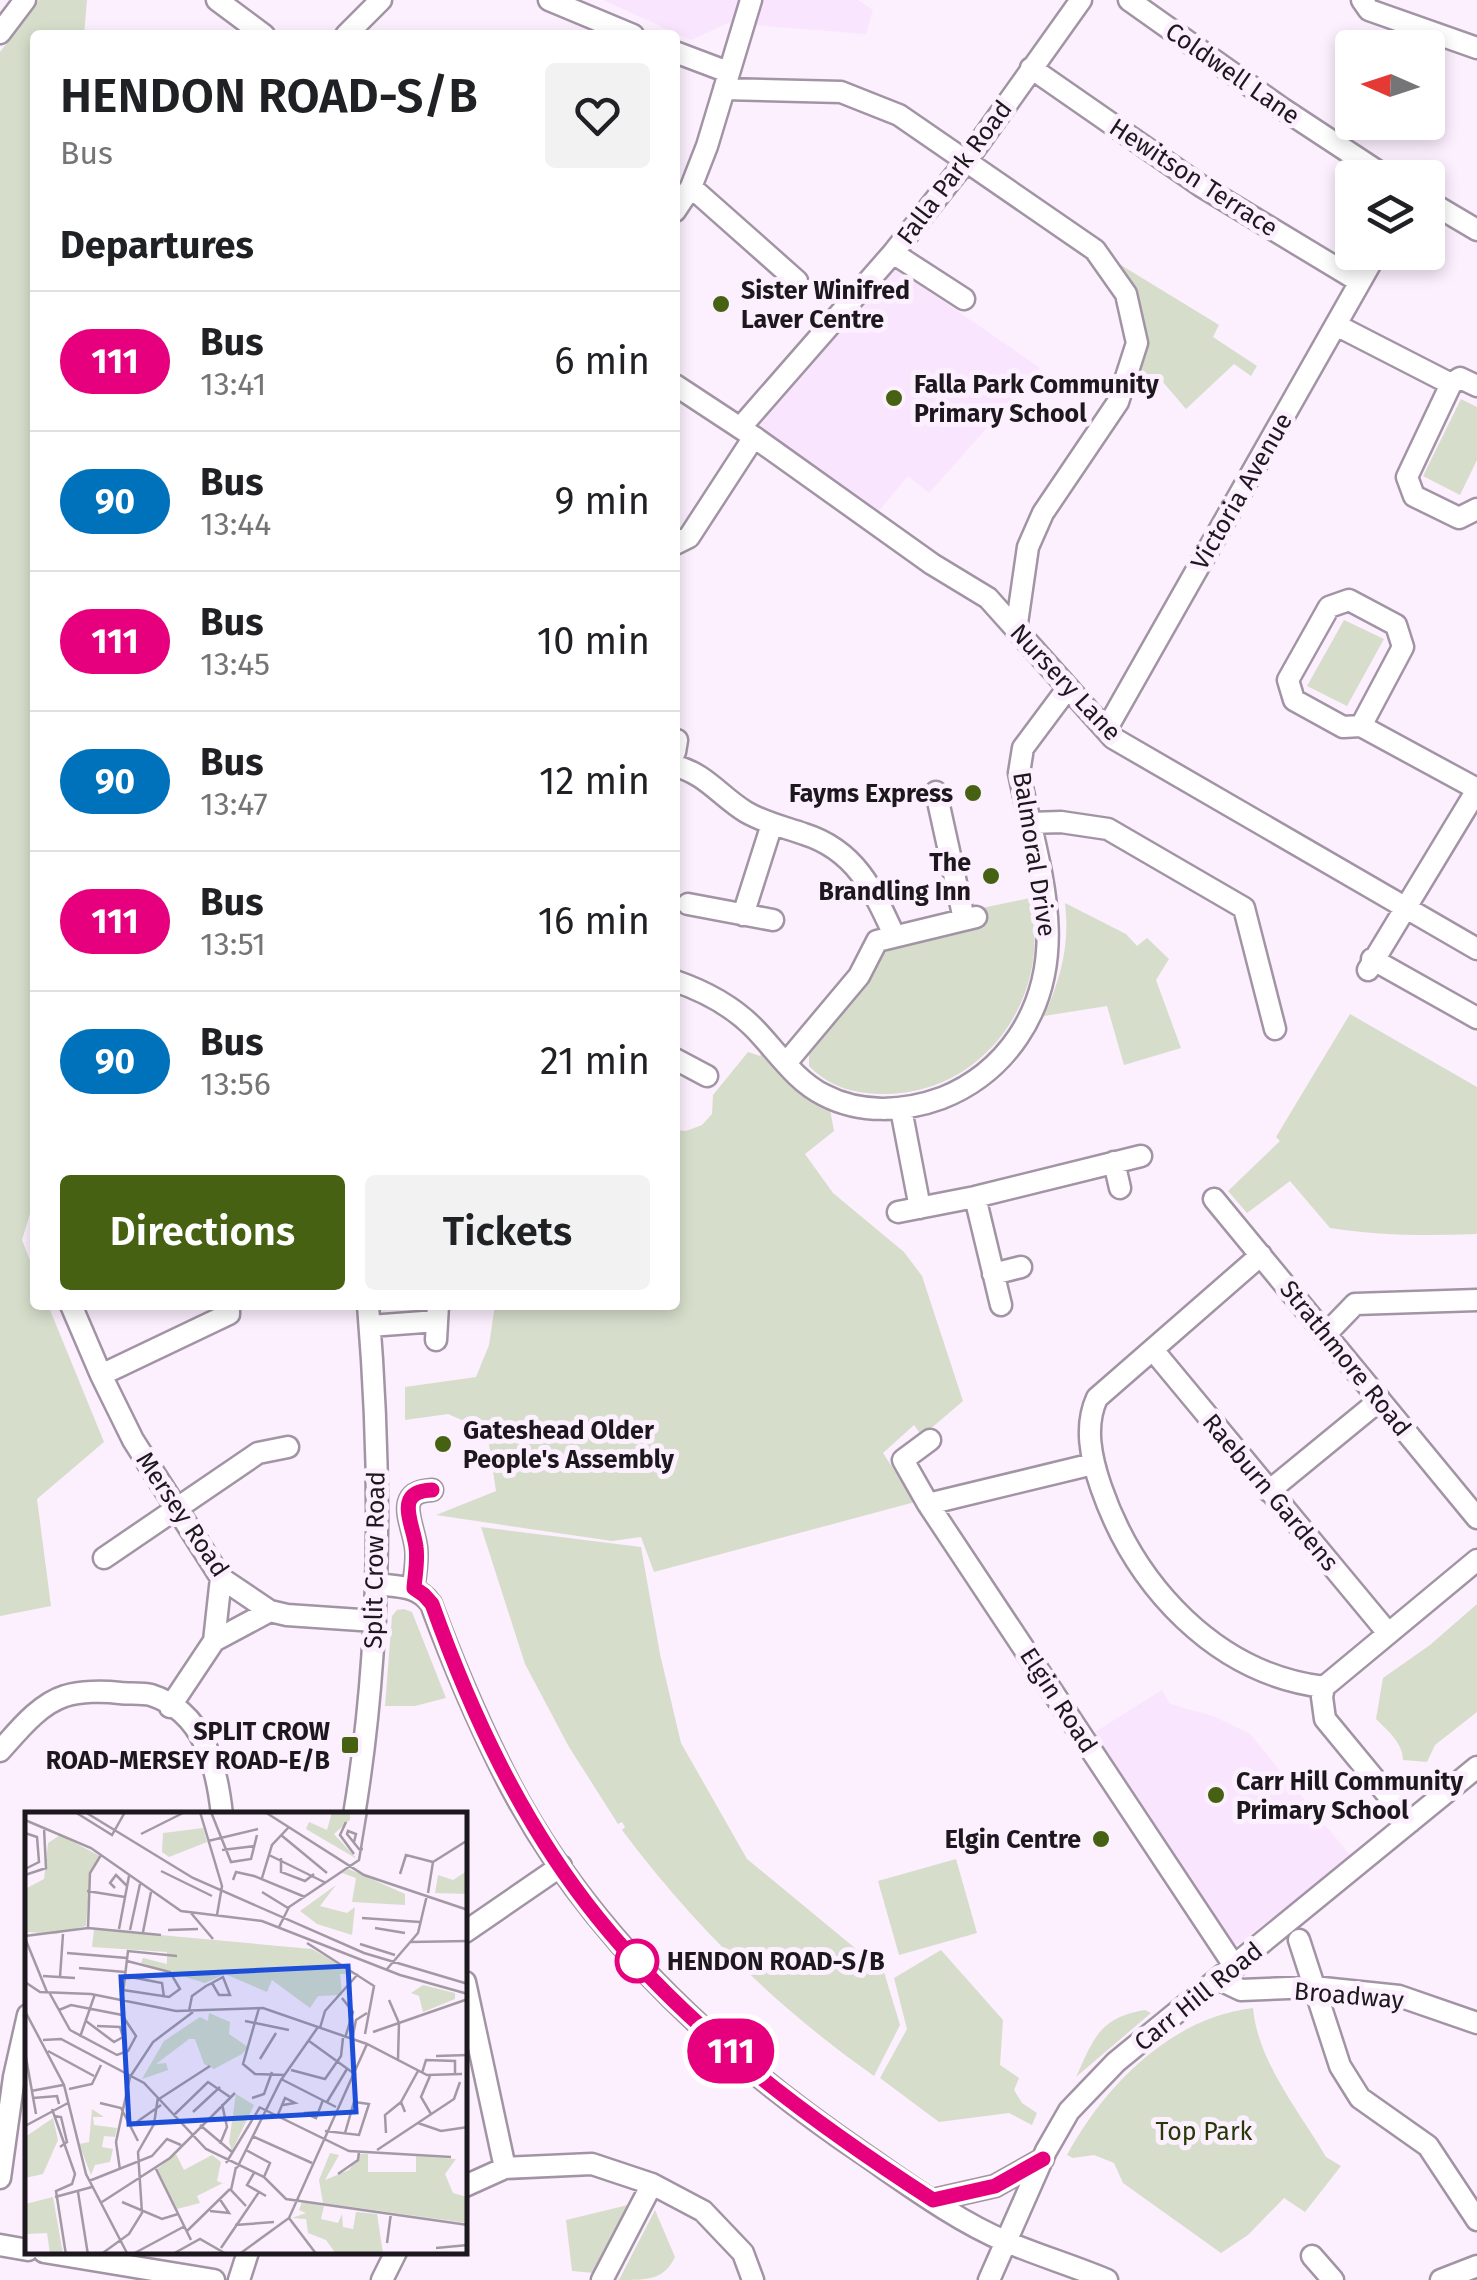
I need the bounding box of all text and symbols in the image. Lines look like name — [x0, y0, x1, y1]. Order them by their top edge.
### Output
street label: Coldwell Lane — [1159, 16, 1305, 131]
north arrow — [1335, 30, 1445, 140]
map controls — [1335, 30, 1445, 270]
button: heart — [545, 63, 650, 168]
text: HENDON ROAD-S/B — [60, 67, 478, 125]
street label: Falla Park Road — [891, 95, 1019, 250]
street label: Hewitson Terrace — [1104, 112, 1283, 243]
text: Bus — [60, 134, 113, 172]
button: layers — [1335, 160, 1445, 270]
text: Departures — [60, 222, 254, 268]
place label: Sister Winifred Laver Centre — [741, 276, 910, 335]
marker: Sister Winifred Laver Centre — [710, 293, 732, 315]
text: Bus — [200, 319, 264, 365]
text: 6 min — [554, 338, 650, 384]
text: 111 — [91, 340, 139, 382]
text: 13:41 — [200, 365, 266, 403]
place label: Falla Park Community Primary School — [914, 370, 1160, 429]
marker: Falla Park Community Primary School — [883, 387, 905, 409]
street label: Victoria Avenue — [1185, 408, 1299, 575]
text: Bus — [200, 459, 264, 505]
text: 9 min — [554, 478, 650, 524]
text: 90 — [95, 480, 135, 522]
text: 13:44 — [200, 505, 271, 543]
text: Bus — [200, 599, 264, 645]
text: 10 min — [537, 618, 650, 664]
street label: Nursery Lane — [1004, 618, 1127, 747]
text: 111 — [91, 620, 139, 662]
text: 13:45 — [200, 645, 270, 683]
text: Bus — [200, 739, 264, 785]
text: 12 min — [539, 758, 650, 804]
text: 90 — [95, 760, 135, 802]
street label: Balmoral Drive — [1006, 770, 1062, 939]
place label: Fayms Express — [789, 779, 953, 809]
marker: Fayms Express — [962, 782, 984, 804]
text: 13:47 — [200, 785, 268, 823]
place label: The Brandling Inn — [819, 848, 971, 907]
marker: The Brandling Inn — [980, 865, 1002, 887]
text: Bus — [200, 879, 264, 925]
text: 16 min — [538, 898, 650, 944]
text: 111 — [91, 900, 139, 942]
text: 13:51 — [200, 925, 266, 963]
text: Bus — [200, 1019, 264, 1065]
text: 21 min — [540, 1038, 650, 1084]
text: 90 — [95, 1040, 135, 1082]
text: 13:56 — [200, 1065, 271, 1103]
button: Directions — [60, 1175, 345, 1290]
button: Tickets — [365, 1175, 650, 1290]
street label: Strathmore Road — [1273, 1275, 1417, 1442]
street label: Raeburn Gardens — [1196, 1408, 1345, 1577]
place label: Gateshead Older People's Assembly — [463, 1416, 675, 1475]
marker: Gateshead Older People's Assembly — [432, 1433, 454, 1455]
street label: Mersey Road — [129, 1446, 235, 1583]
street label: Split Crow Road — [358, 1471, 392, 1649]
street label: Elgin Road — [1013, 1642, 1103, 1759]
place label: SPLIT CROW ROAD-MERSEY ROAD-E/B — [46, 1717, 330, 1776]
marker: SPLIT CROW ROAD-MERSEY ROAD-E/B — [339, 1734, 361, 1756]
place label: Carr Hill Community Primary School — [1236, 1767, 1464, 1826]
marker: Carr Hill Community Primary School — [1205, 1784, 1227, 1806]
inset map — [25, 1812, 468, 2255]
place label: Elgin Centre — [945, 1825, 1081, 1855]
marker: Elgin Centre — [1090, 1828, 1112, 1850]
street label: Carr Hill Road — [1128, 1936, 1269, 2058]
marker: HENDON ROAD-S/B — [616, 1940, 658, 1982]
place label: HENDON ROAD-S/B — [667, 1947, 885, 1977]
street label: Broadway — [1293, 1976, 1406, 2016]
line badge: 111 — [674, 2018, 788, 2084]
text: 111 — [707, 2030, 755, 2072]
park label: Top Park — [1156, 2117, 1253, 2147]

